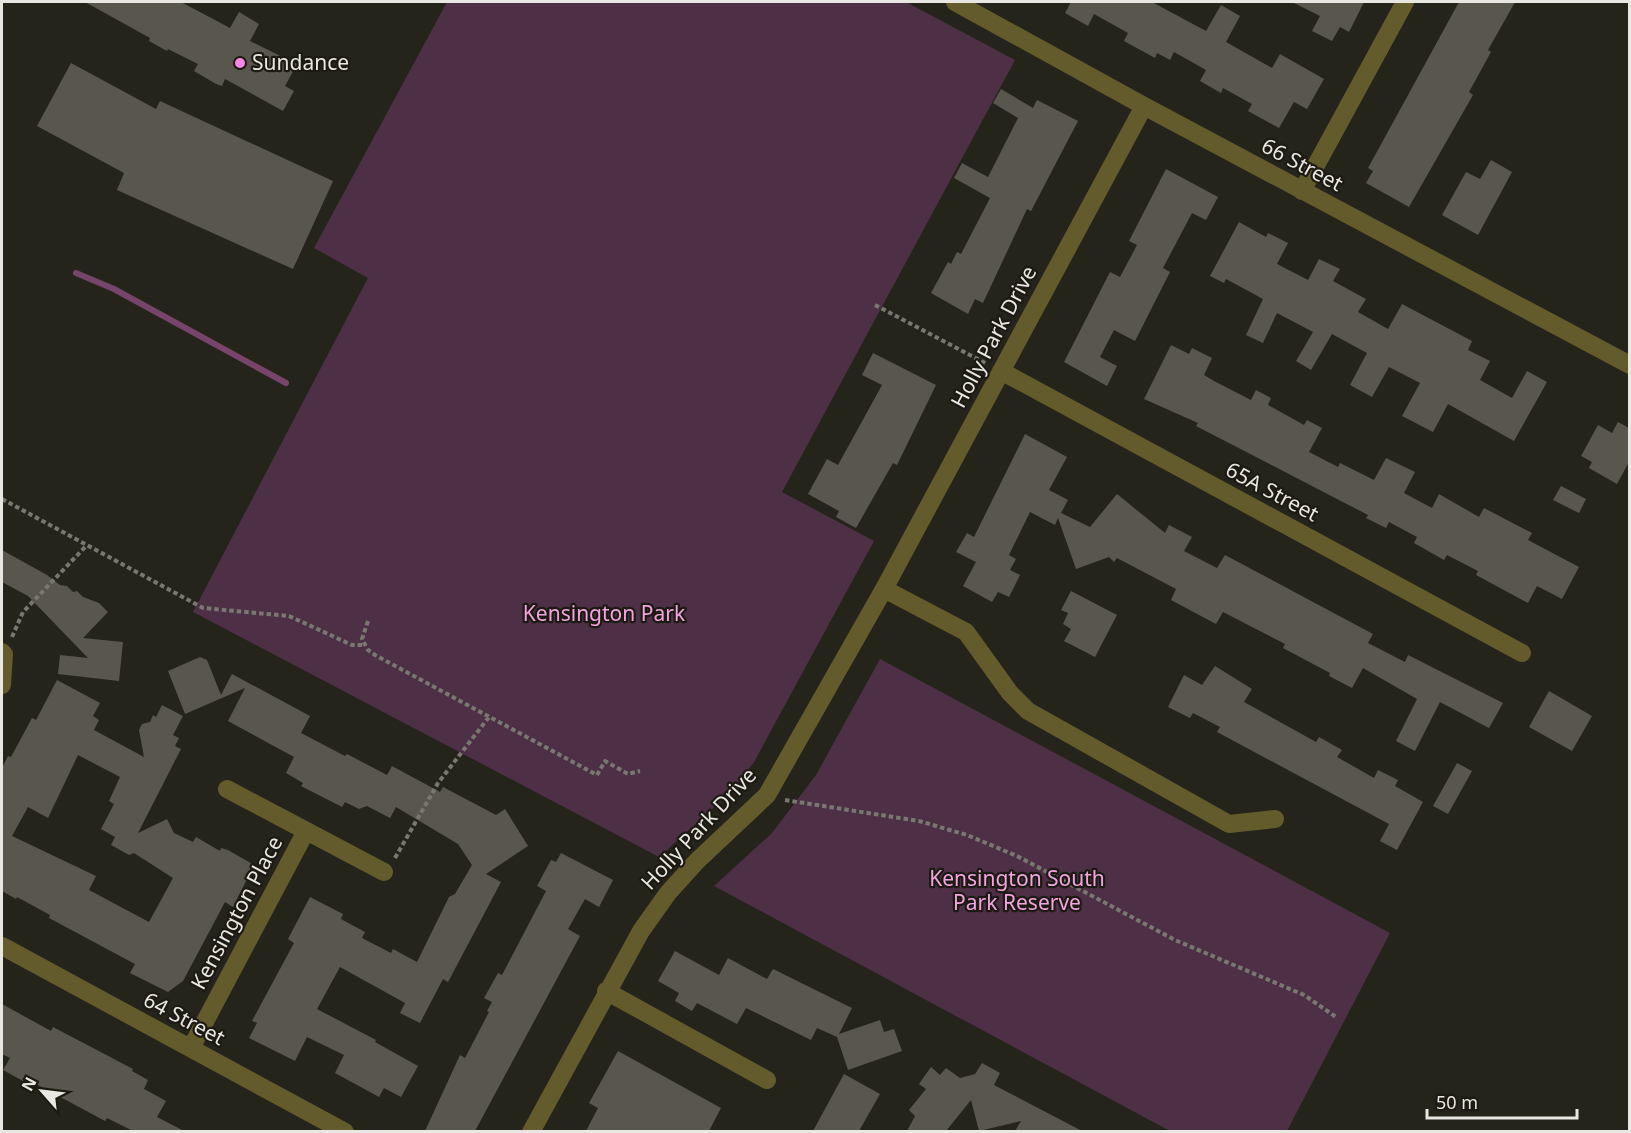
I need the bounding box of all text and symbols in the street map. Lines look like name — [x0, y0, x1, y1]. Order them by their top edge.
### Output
place label: Sundance — [252, 48, 349, 76]
marker: Sundance — [233, 56, 247, 70]
street label: 66 Street — [1257, 131, 1348, 197]
street label: Holly Park Drive — [944, 261, 1042, 412]
street label: 65A Street — [1221, 455, 1324, 528]
park label: Kensington Park — [523, 599, 686, 627]
street label: Holly Park Drive — [634, 761, 762, 895]
street label: Kensington Place — [184, 831, 288, 994]
park label: Kensington South Park Reserve — [929, 864, 1105, 916]
street label: 64 Street — [139, 985, 230, 1051]
north arrow — [12, 1061, 72, 1121]
text: N — [16, 1073, 42, 1095]
scale bar — [1427, 1082, 1577, 1120]
text: 50 m — [1436, 1090, 1478, 1114]

